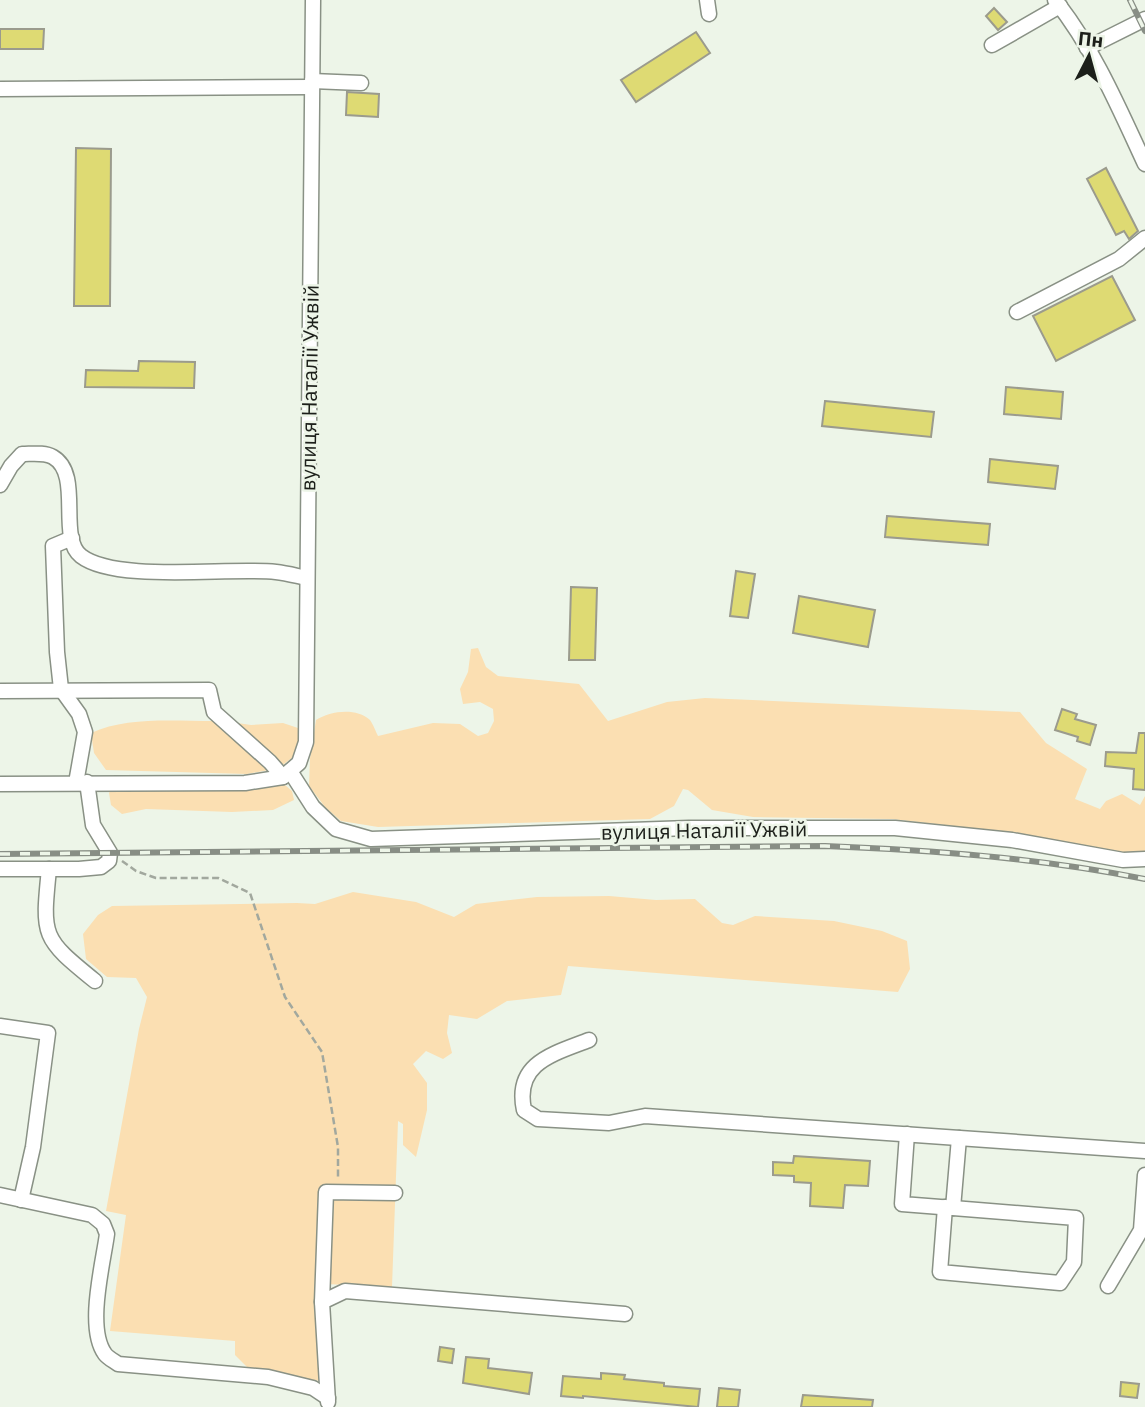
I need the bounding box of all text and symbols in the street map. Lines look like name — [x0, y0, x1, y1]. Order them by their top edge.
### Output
north arrow — [1054, 21, 1124, 91]
text: Пн — [1077, 26, 1105, 52]
street label: вулиця Наталії Ужвій — [293, 285, 325, 491]
street label: вулиця Наталії Ужвій — [601, 814, 807, 846]

